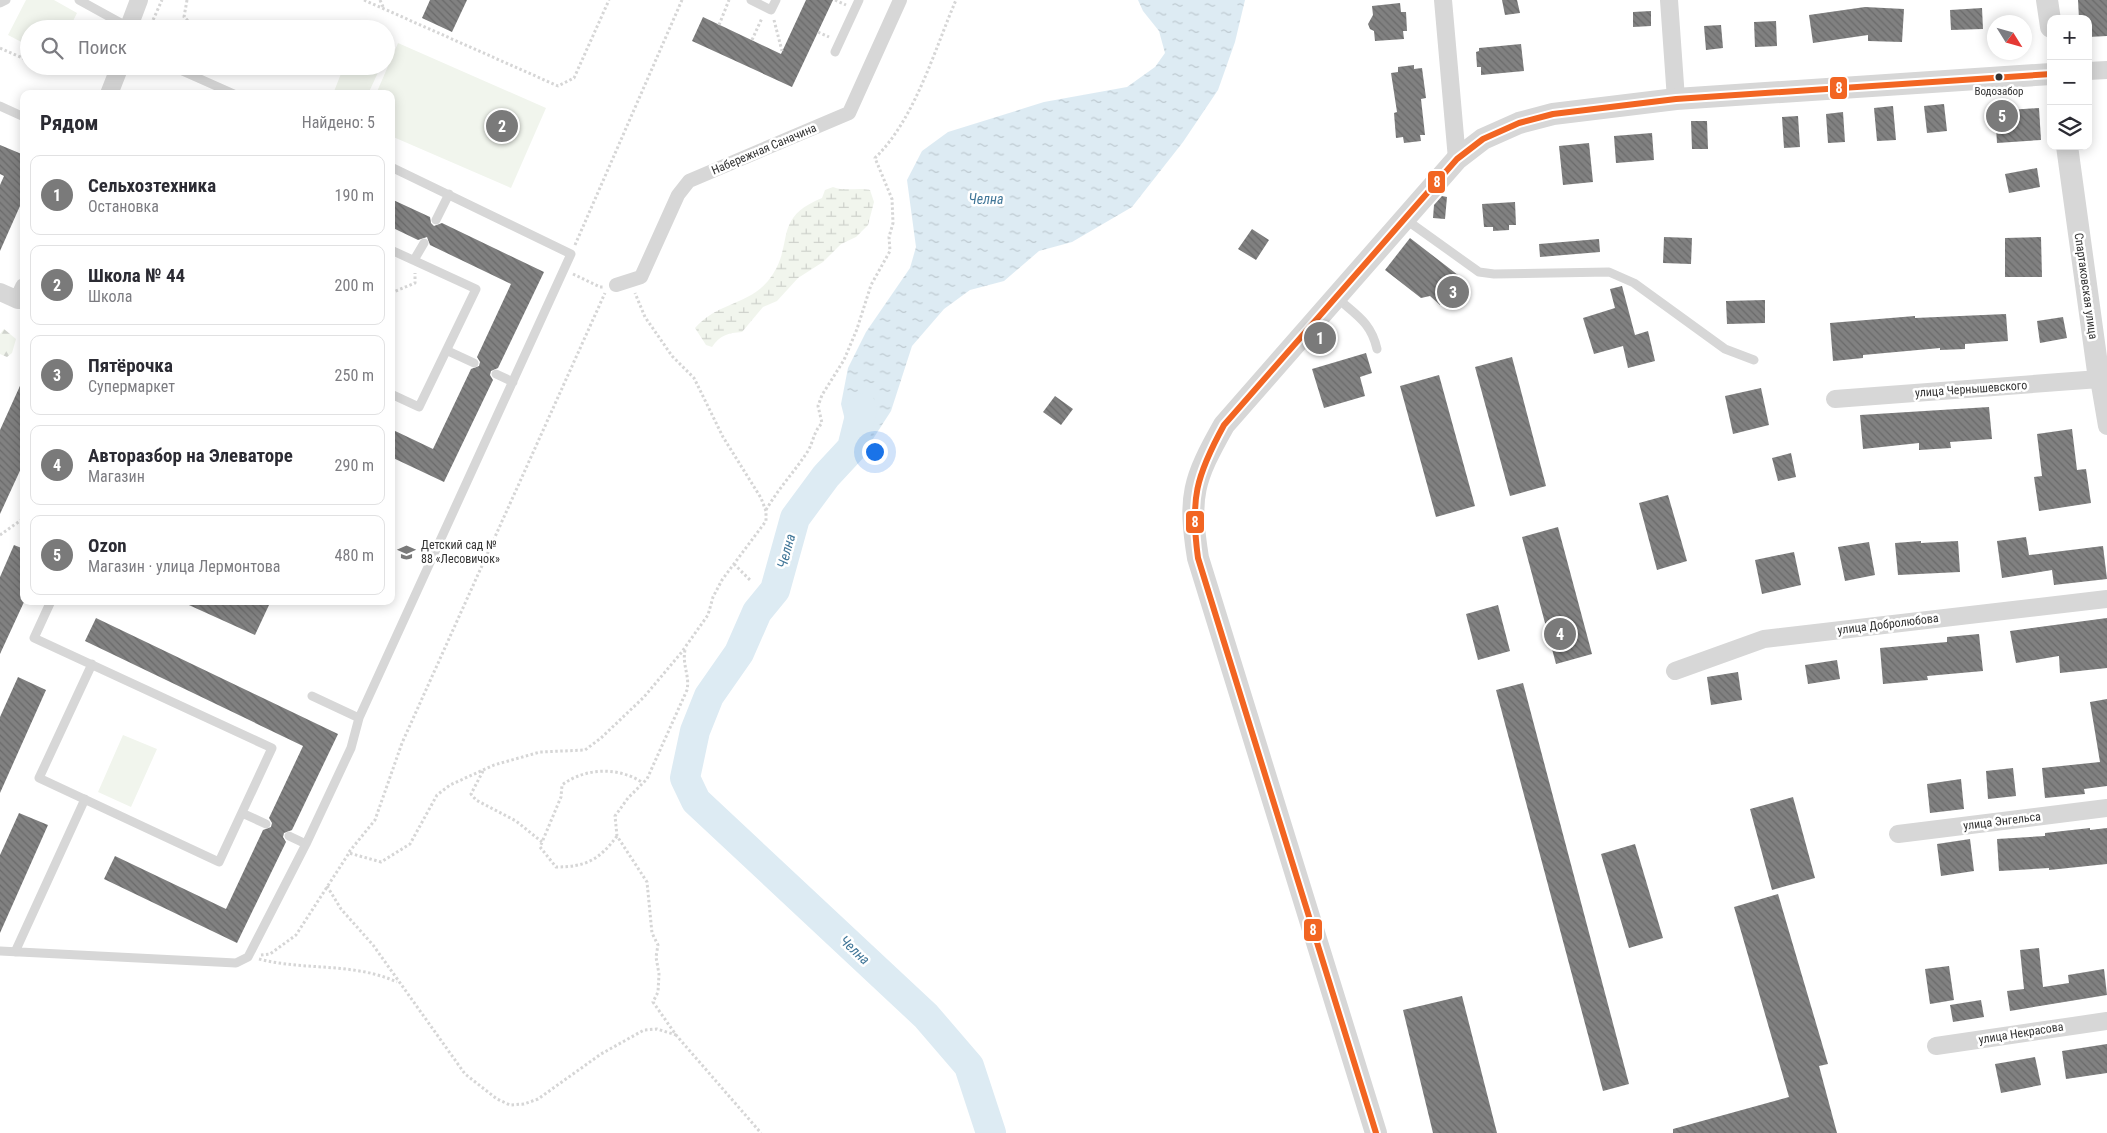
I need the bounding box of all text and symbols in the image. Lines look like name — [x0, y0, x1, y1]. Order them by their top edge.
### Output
north arrow — [1987, 15, 2032, 60]
map controls — [2047, 15, 2092, 150]
button: + — [2047, 15, 2092, 60]
search box — [20, 20, 395, 75]
icon: search — [38, 34, 66, 62]
text: Поиск — [78, 36, 127, 59]
button: − — [2047, 60, 2092, 105]
marker: Водозабор — [1994, 72, 2004, 82]
line badge: 8 — [1829, 76, 1848, 100]
text: 8 — [1835, 80, 1843, 96]
place label: Водозабор — [1974, 85, 2024, 98]
pin: 5 — [1986, 97, 2018, 135]
button: layers — [2047, 105, 2092, 150]
pin: 2 — [486, 107, 518, 145]
text: Рядом — [40, 111, 99, 135]
text: Найдено: 5 — [302, 113, 375, 132]
street label: Набережная Саначина — [709, 120, 819, 177]
line badge: 8 — [1427, 170, 1446, 194]
text: Сельхозтехника — [88, 174, 216, 197]
text: 8 — [1433, 174, 1441, 190]
text: 1 — [53, 186, 61, 205]
text: 190 m — [335, 186, 374, 205]
water label: Челна — [969, 191, 1003, 207]
text: Остановка — [88, 197, 159, 216]
street label: Спартаковская улица — [2072, 232, 2100, 340]
text: Школа № 44 — [88, 264, 185, 287]
pin: 3 — [1437, 273, 1469, 311]
text: 2 — [53, 276, 61, 295]
text: 200 m — [335, 276, 374, 295]
text: Школа — [88, 287, 132, 306]
pin: 1 — [1304, 319, 1336, 357]
text: Пятёрочка — [88, 354, 173, 377]
text: 3 — [53, 366, 61, 385]
text: 250 m — [335, 366, 374, 385]
text: Супермаркет — [88, 377, 175, 396]
street label: улица Чернышевского — [1914, 378, 2028, 400]
your location — [862, 439, 888, 465]
text: Авторазбор на Элеваторе — [88, 444, 293, 467]
text: 4 — [53, 456, 61, 475]
text: 290 m — [335, 456, 374, 475]
text: Магазин — [88, 467, 145, 486]
line badge: 8 — [1185, 510, 1205, 534]
text: 8 — [1191, 514, 1199, 530]
water label: Челна — [774, 532, 798, 570]
text: Ozon — [88, 534, 127, 557]
place label: Детский сад № 88 «Лесовичок» — [421, 538, 500, 566]
school or university icon: Детский сад № 88 «Лесовичок» — [397, 542, 417, 562]
text: 5 — [53, 546, 61, 565]
text: 480 m — [335, 546, 374, 565]
text: Магазин · улица Лермонтова — [88, 557, 280, 576]
street label: улица Добролюбова — [1837, 611, 1939, 637]
pin: 4 — [1544, 615, 1576, 653]
street label: улица Энгельса — [1962, 809, 2042, 833]
line badge: 8 — [1303, 918, 1323, 942]
text: 8 — [1309, 922, 1317, 938]
water label: Челна — [837, 932, 873, 968]
street label: улица Некрасова — [1978, 1019, 2065, 1047]

